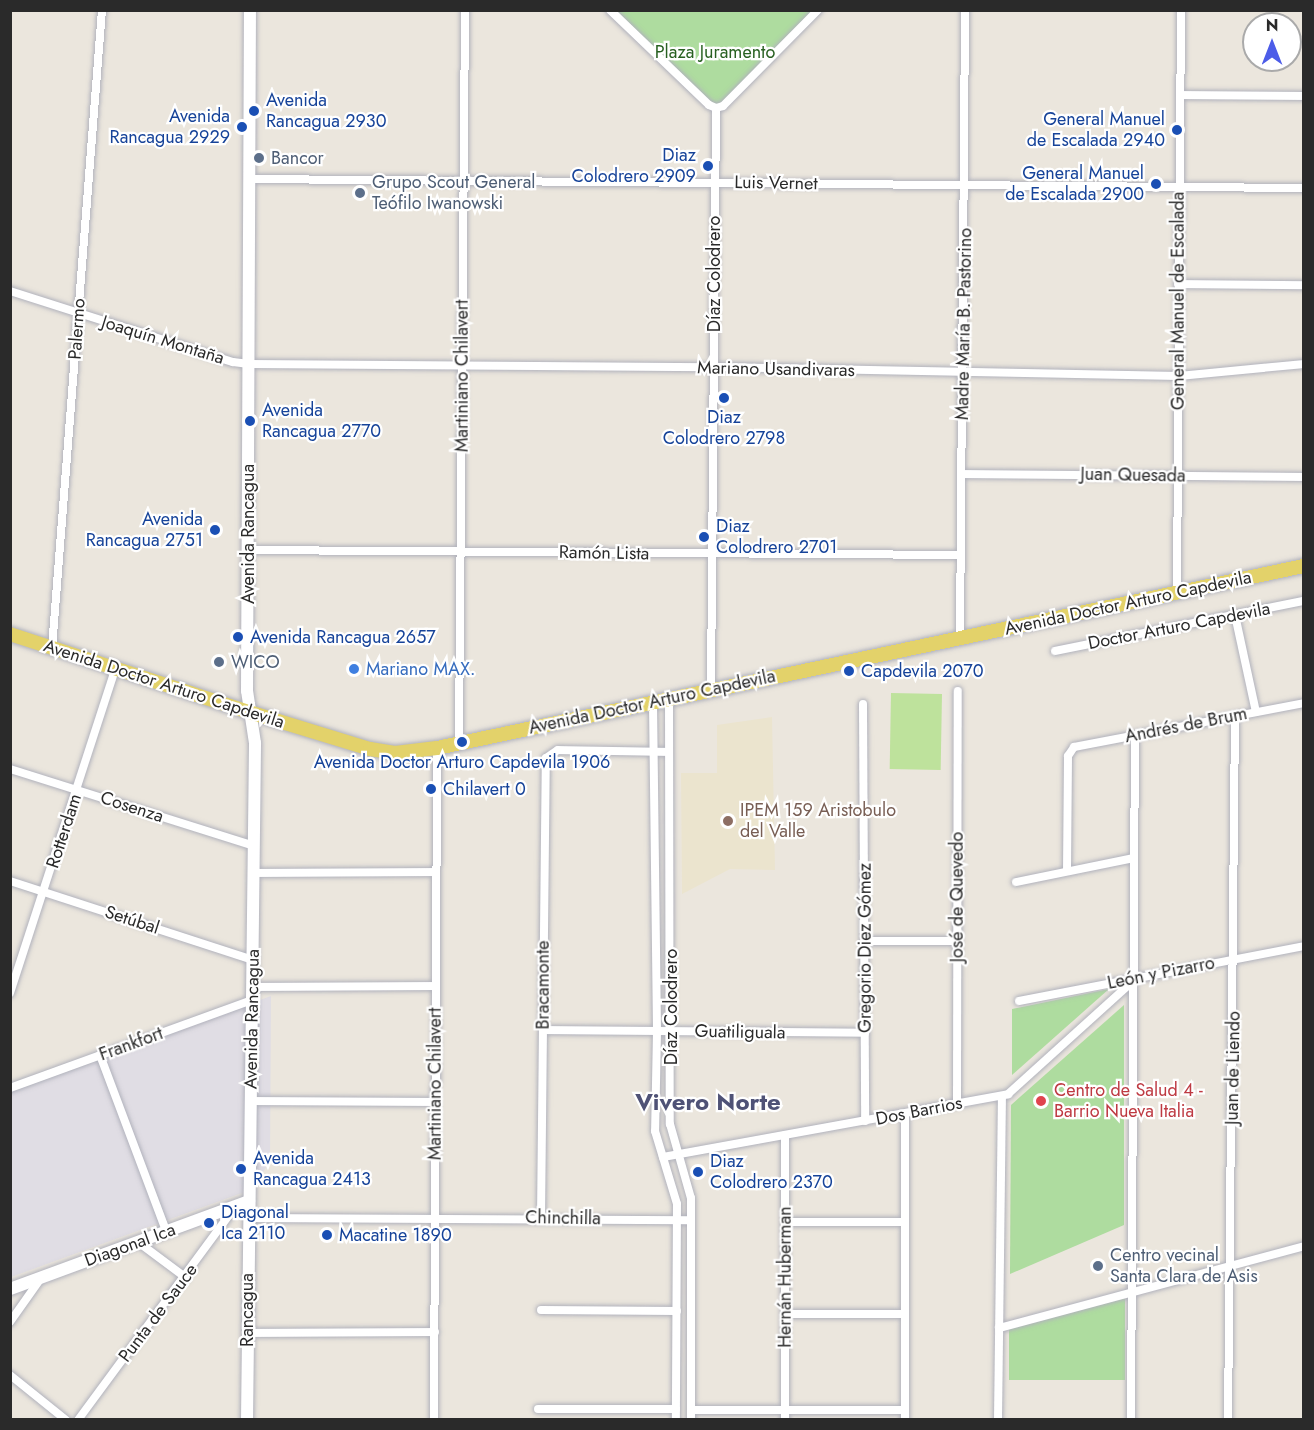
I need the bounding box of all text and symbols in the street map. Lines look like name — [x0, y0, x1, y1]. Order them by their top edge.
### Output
north arrow — [1242, 12, 1302, 72]
text: N — [1266, 14, 1278, 37]
park label: Plaza Juramento — [655, 41, 775, 63]
place label: Avenida Rancagua 2930 — [266, 90, 386, 132]
marker: Avenida Rancagua 2930 — [247, 104, 261, 118]
place label: Avenida Rancagua 2929 — [110, 106, 230, 148]
place label: General Manuel de Escalada 2940 — [1027, 109, 1165, 152]
marker: Avenida Rancagua 2929 — [235, 120, 249, 134]
marker: General Manuel de Escalada 2940 — [1170, 123, 1184, 137]
place label: Diaz Colodrero 2909 — [572, 145, 696, 188]
place label: Bancor — [271, 147, 324, 169]
marker: Bancor — [252, 151, 266, 165]
marker: Diaz Colodrero 2909 — [701, 159, 715, 173]
place label: General Manuel de Escalada 2900 — [1005, 163, 1144, 206]
street label: Luis Vernet — [734, 171, 818, 195]
place label: Grupo Scout General Teófilo Iwanowski — [372, 172, 535, 214]
marker: General Manuel de Escalada 2900 — [1149, 177, 1163, 191]
marker: Grupo Scout General Teófilo Iwanowski — [353, 186, 367, 200]
street label: General Manuel de Escalada — [1167, 192, 1189, 410]
street label: Díaz Colodrero — [703, 216, 725, 332]
street label: Madre María B. Pastorino — [952, 228, 976, 420]
street label: Palermo — [64, 298, 90, 360]
street label: Martiniano Chilavert — [451, 300, 473, 452]
street label: Joaquín Montaña — [99, 311, 227, 369]
street label: Mariano Usandivaras — [697, 357, 855, 381]
marker: Diaz Colodrero 2798 — [717, 391, 731, 405]
place label: Avenida Rancagua 2770 — [262, 400, 381, 442]
place label: Diaz Colodrero 2798 — [663, 407, 785, 450]
marker: Avenida Rancagua 2770 — [243, 414, 257, 428]
street label: Juan Quesada — [1080, 463, 1186, 487]
street label: Avenida Rancagua — [237, 464, 259, 604]
place label: Avenida Rancagua 2751 — [86, 509, 203, 552]
place label: Diaz Colodrero 2701 — [716, 516, 837, 558]
marker: Avenida Rancagua 2751 — [208, 523, 222, 537]
marker: Diaz Colodrero 2701 — [697, 530, 711, 544]
street label: Ramón Lista — [559, 541, 649, 565]
street label: Avenida Doctor Arturo Capdevila — [1003, 566, 1253, 640]
street label: Doctor Arturo Capdevila — [1086, 598, 1272, 654]
place label: Avenida Rancagua 2657 — [250, 626, 436, 648]
marker: Avenida Rancagua 2657 — [231, 630, 245, 644]
street label: Avenida Doctor Arturo Capdevila — [41, 635, 287, 733]
place label: WICO — [231, 651, 280, 673]
marker: WICO — [212, 655, 226, 669]
place label: Mariano MAX. — [366, 658, 475, 680]
place label: Capdevila 2070 — [861, 660, 984, 682]
marker: Mariano MAX. — [347, 662, 361, 676]
marker: Capdevila 2070 — [842, 664, 856, 678]
street label: Avenida Doctor Arturo Capdevila — [527, 665, 777, 739]
street label: Andrés de Brum — [1123, 703, 1249, 747]
marker: Avenida Doctor Arturo Capdevila 1906 — [455, 735, 469, 749]
place label: Avenida Doctor Arturo Capdevila 1906 — [314, 751, 610, 773]
place label: Chilavert 0 — [443, 778, 526, 800]
marker: Chilavert 0 — [424, 782, 438, 796]
street label: Cosenza — [98, 787, 166, 827]
street label: Rotterdam — [42, 791, 86, 871]
place label: IPEM 159 Aristobulo del Valle — [740, 800, 896, 842]
marker: IPEM 159 Aristobulo del Valle — [721, 814, 735, 828]
street label: José de Quevedo — [946, 832, 968, 962]
street label: Gregorio Diez Gómez — [854, 863, 876, 1033]
street label: Setúbal — [102, 901, 162, 939]
street label: Bracamonte — [532, 940, 554, 1030]
street label: Avenida Rancagua — [240, 949, 264, 1089]
street label: Díaz Colodrero — [660, 949, 682, 1065]
street label: León y Pizarro — [1106, 952, 1216, 994]
street label: Martiniano Chilavert — [424, 1008, 446, 1160]
street label: Juan de Liendo — [1221, 1011, 1245, 1125]
street label: Guatiliguala — [694, 1020, 786, 1044]
street label: Frankfort — [96, 1023, 166, 1065]
place label: Centro de Salud 4 - Barrio Nueva Italia — [1054, 1080, 1203, 1122]
district label: Vivero Norte — [635, 1088, 781, 1116]
street label: Dos Barrios — [874, 1092, 964, 1130]
marker: Centro de Salud 4 - Barrio Nueva Italia — [1032, 1092, 1050, 1110]
place label: Avenida Rancagua 2413 — [253, 1148, 371, 1190]
place label: Diaz Colodrero 2370 — [710, 1151, 833, 1194]
marker: Avenida Rancagua 2413 — [234, 1162, 248, 1176]
marker: Diaz Colodrero 2370 — [691, 1165, 705, 1179]
place label: Diagonal Ica 2110 — [221, 1202, 289, 1244]
street label: Hernán Huberman — [774, 1206, 796, 1348]
street label: Chinchilla — [525, 1207, 601, 1229]
marker: Diagonal Ica 2110 — [202, 1216, 216, 1230]
street label: Diagonal Ica — [82, 1219, 178, 1271]
place label: Macatine 1890 — [339, 1224, 452, 1246]
marker: Macatine 1890 — [320, 1228, 334, 1242]
place label: Centro vecinal Santa Clara de Asis — [1110, 1245, 1258, 1288]
marker: Centro vecinal Santa Clara de Asis — [1091, 1259, 1105, 1273]
street label: Punta de Sauce — [114, 1260, 202, 1366]
street label: Rancagua — [236, 1273, 258, 1347]

